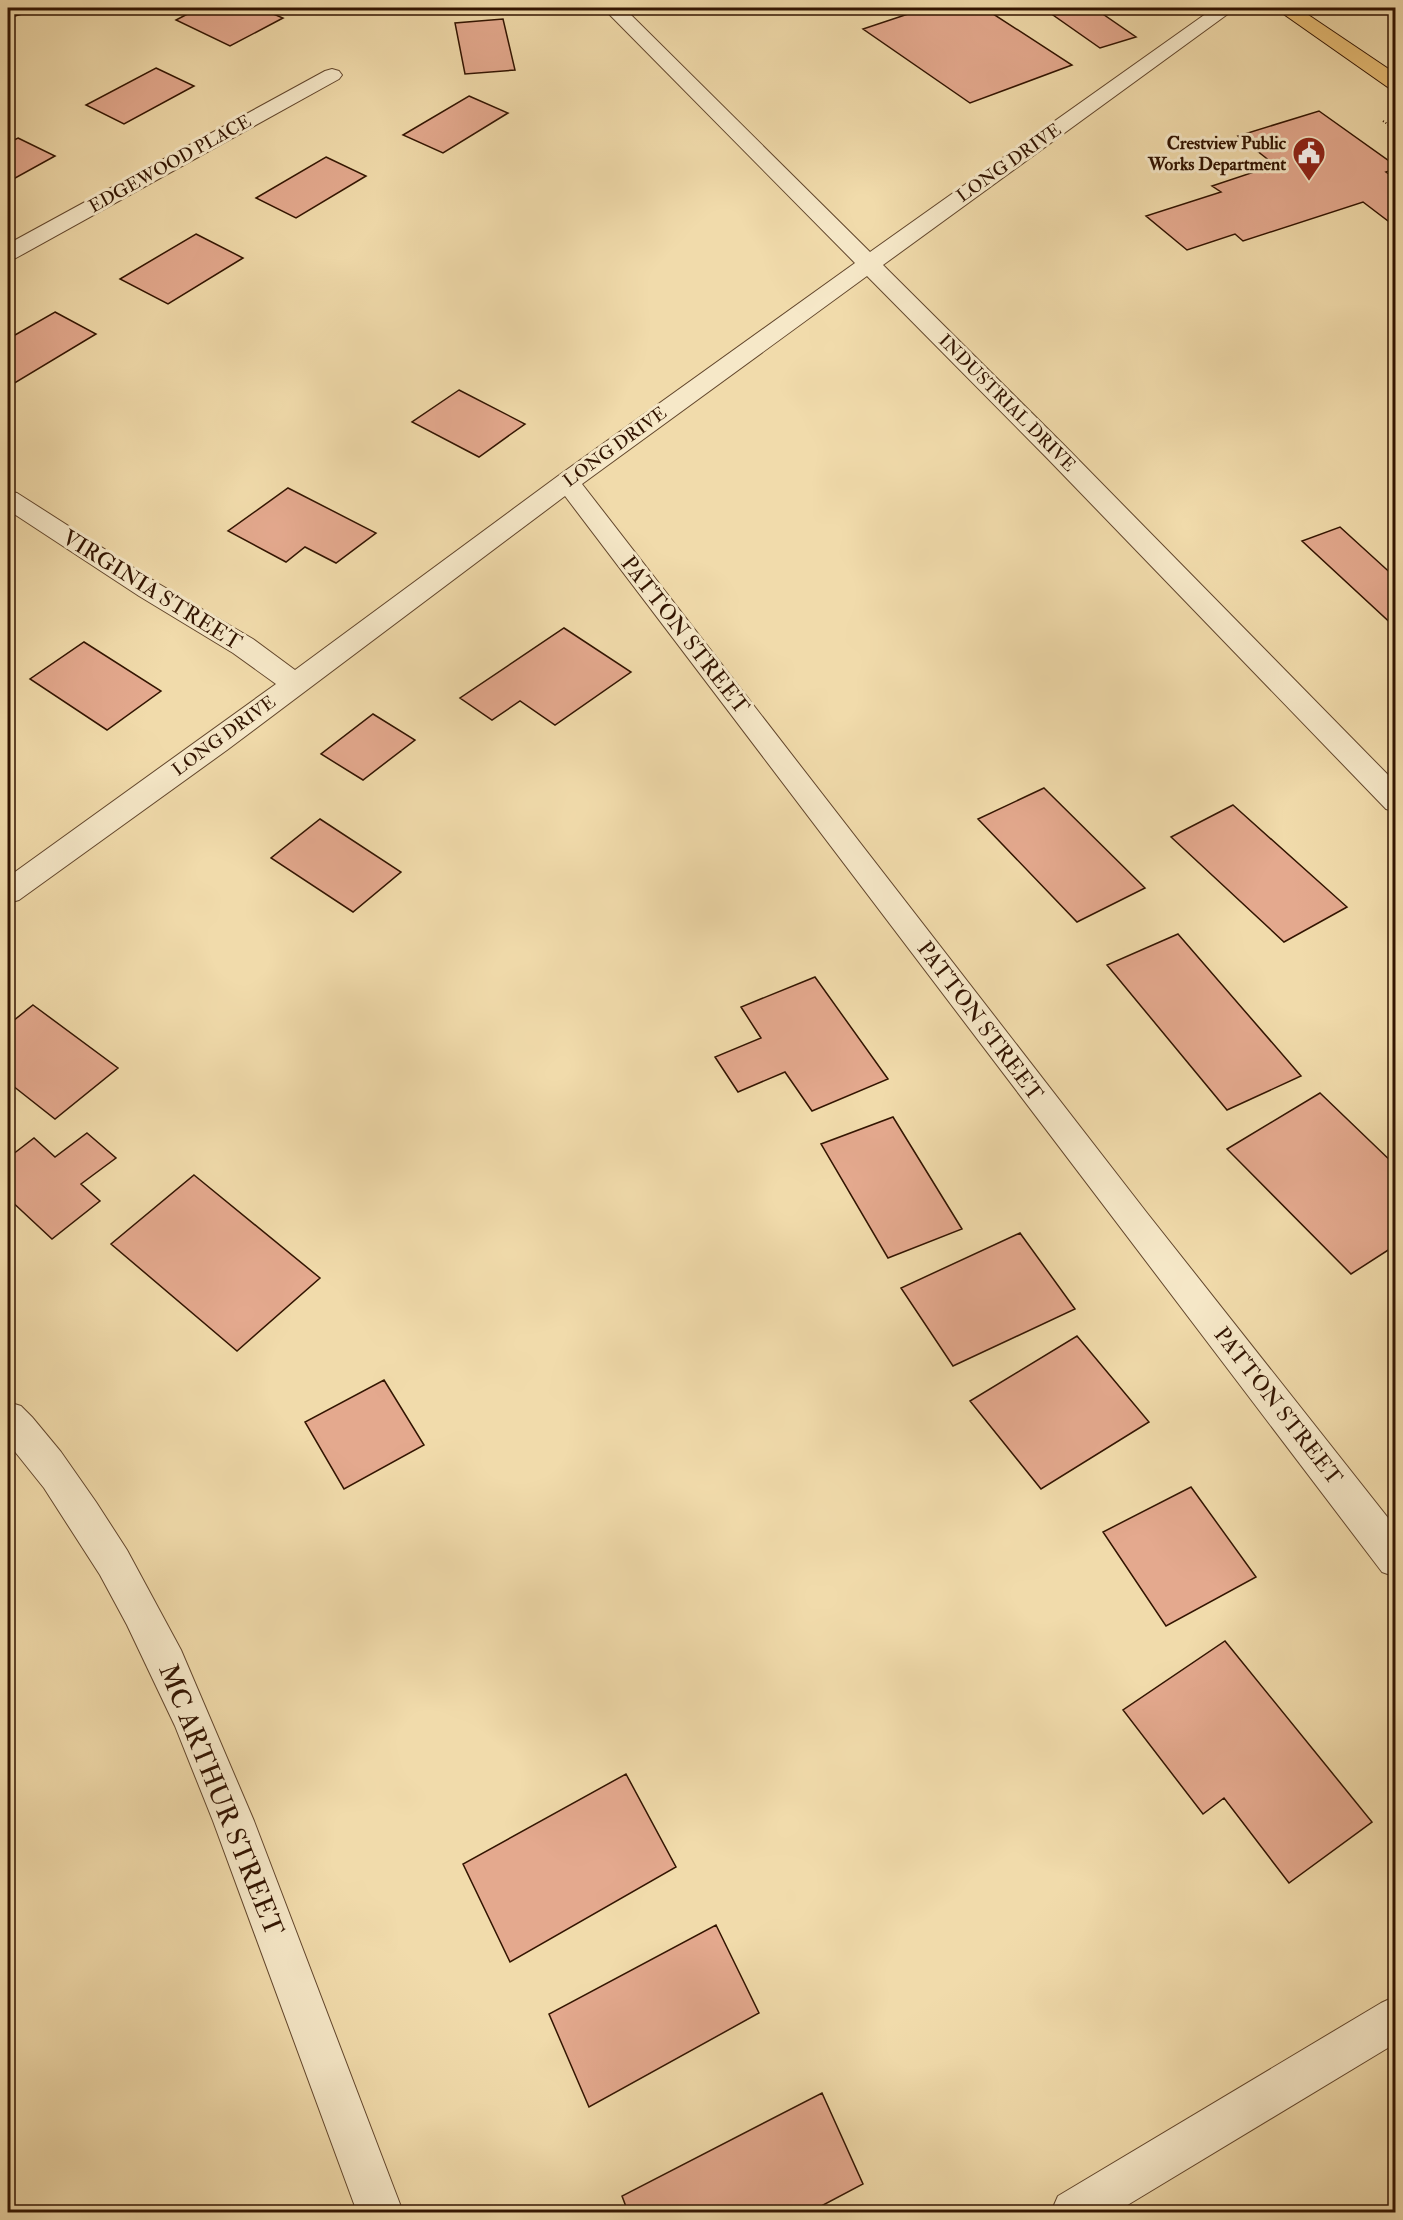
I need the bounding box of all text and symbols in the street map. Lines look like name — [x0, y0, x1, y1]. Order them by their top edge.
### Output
street label: EDGEWOOD PLACE — [85, 110, 255, 218]
street label: LONG DRIVE — [952, 118, 1066, 208]
place label: Crestview Public Works Department — [1147, 132, 1287, 176]
public building icon: Crestview Public Works Department — [1291, 135, 1327, 182]
street label: INDUSTRIAL DRIVE — [933, 329, 1081, 477]
street label: LONG DRIVE — [559, 402, 671, 492]
street label: VIRGINIA STREET — [57, 523, 248, 657]
street label: PATTON STREET — [615, 550, 756, 720]
street label: LONG DRIVE — [168, 691, 280, 781]
street label: PATTON STREET — [911, 936, 1050, 1107]
street label: PATTON STREET — [1208, 1321, 1349, 1491]
street label: MC ARTHUR STREET — [151, 1659, 291, 1941]

